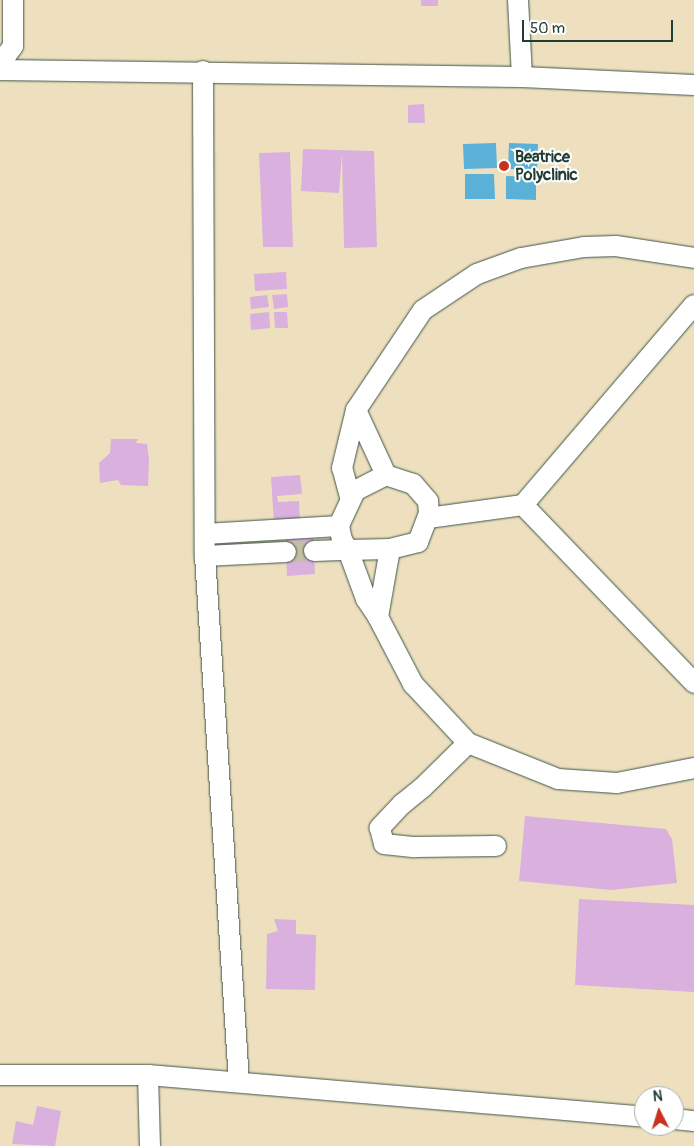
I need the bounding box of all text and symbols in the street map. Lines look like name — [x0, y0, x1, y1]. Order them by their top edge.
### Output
scale bar — [524, 10, 675, 42]
text: 50 m — [530, 19, 565, 38]
place label: Beatrice Polyclinic — [515, 147, 578, 185]
marker: Beatrice Polyclinic — [497, 159, 511, 173]
north arrow — [634, 1086, 684, 1136]
text: N — [652, 1088, 663, 1105]

